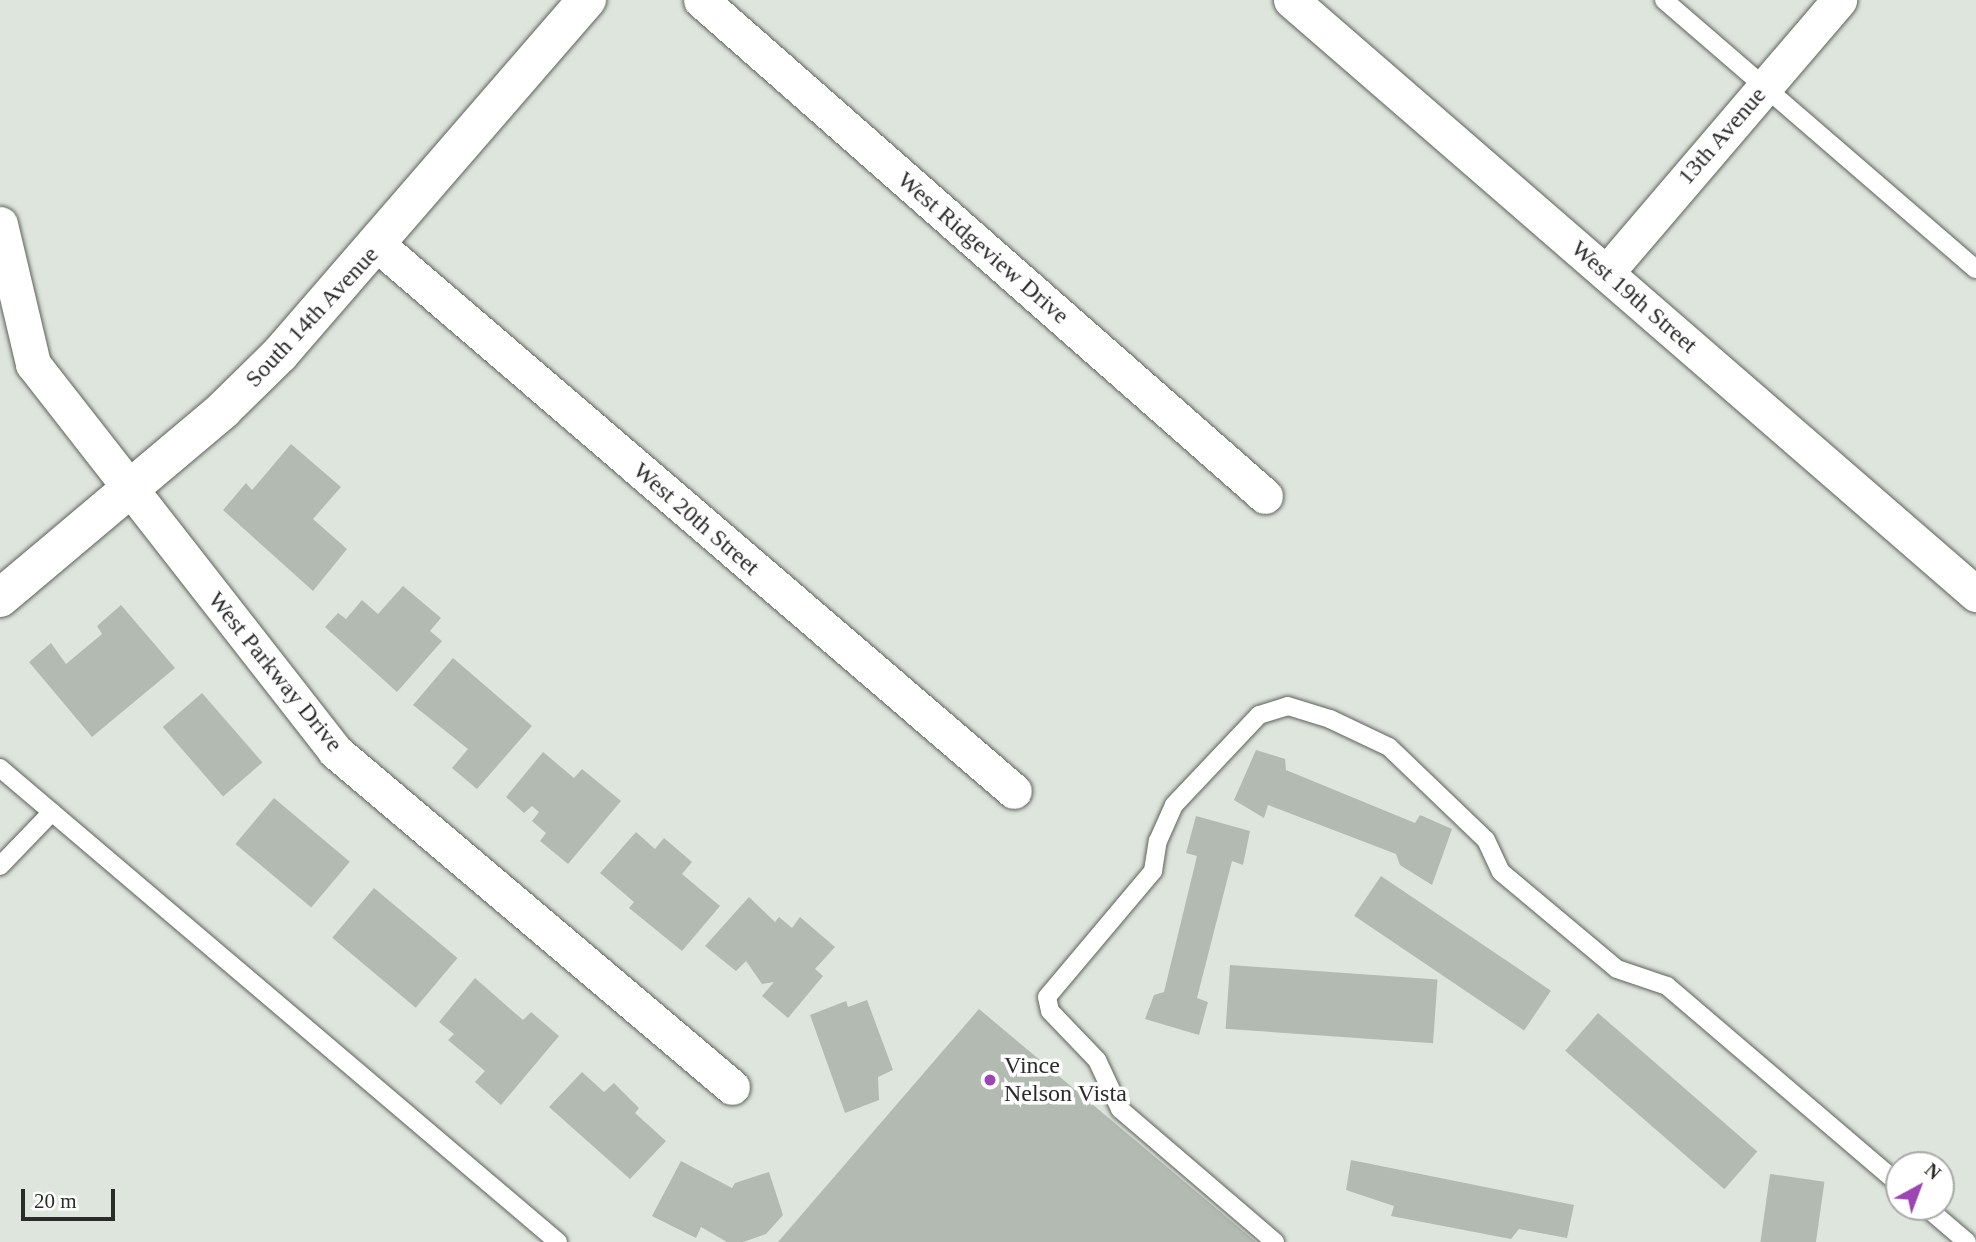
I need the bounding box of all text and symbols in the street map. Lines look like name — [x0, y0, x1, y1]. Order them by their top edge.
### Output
street label: 13th Avenue — [1671, 81, 1773, 191]
street label: West Ridgeview Drive — [891, 166, 1075, 330]
street label: West 19th Street — [1565, 234, 1703, 360]
street label: South 14th Avenue — [239, 240, 385, 394]
street label: West 20th Street — [627, 456, 765, 582]
street label: West Parkway Drive — [202, 586, 348, 758]
place label: Vince Nelson Vista — [1004, 1052, 1127, 1108]
marker: Vince Nelson Vista — [982, 1072, 998, 1088]
north arrow — [1885, 1151, 1955, 1221]
text: N — [1921, 1159, 1945, 1184]
scale bar — [24, 1176, 119, 1220]
text: 20 m — [34, 1189, 77, 1213]

